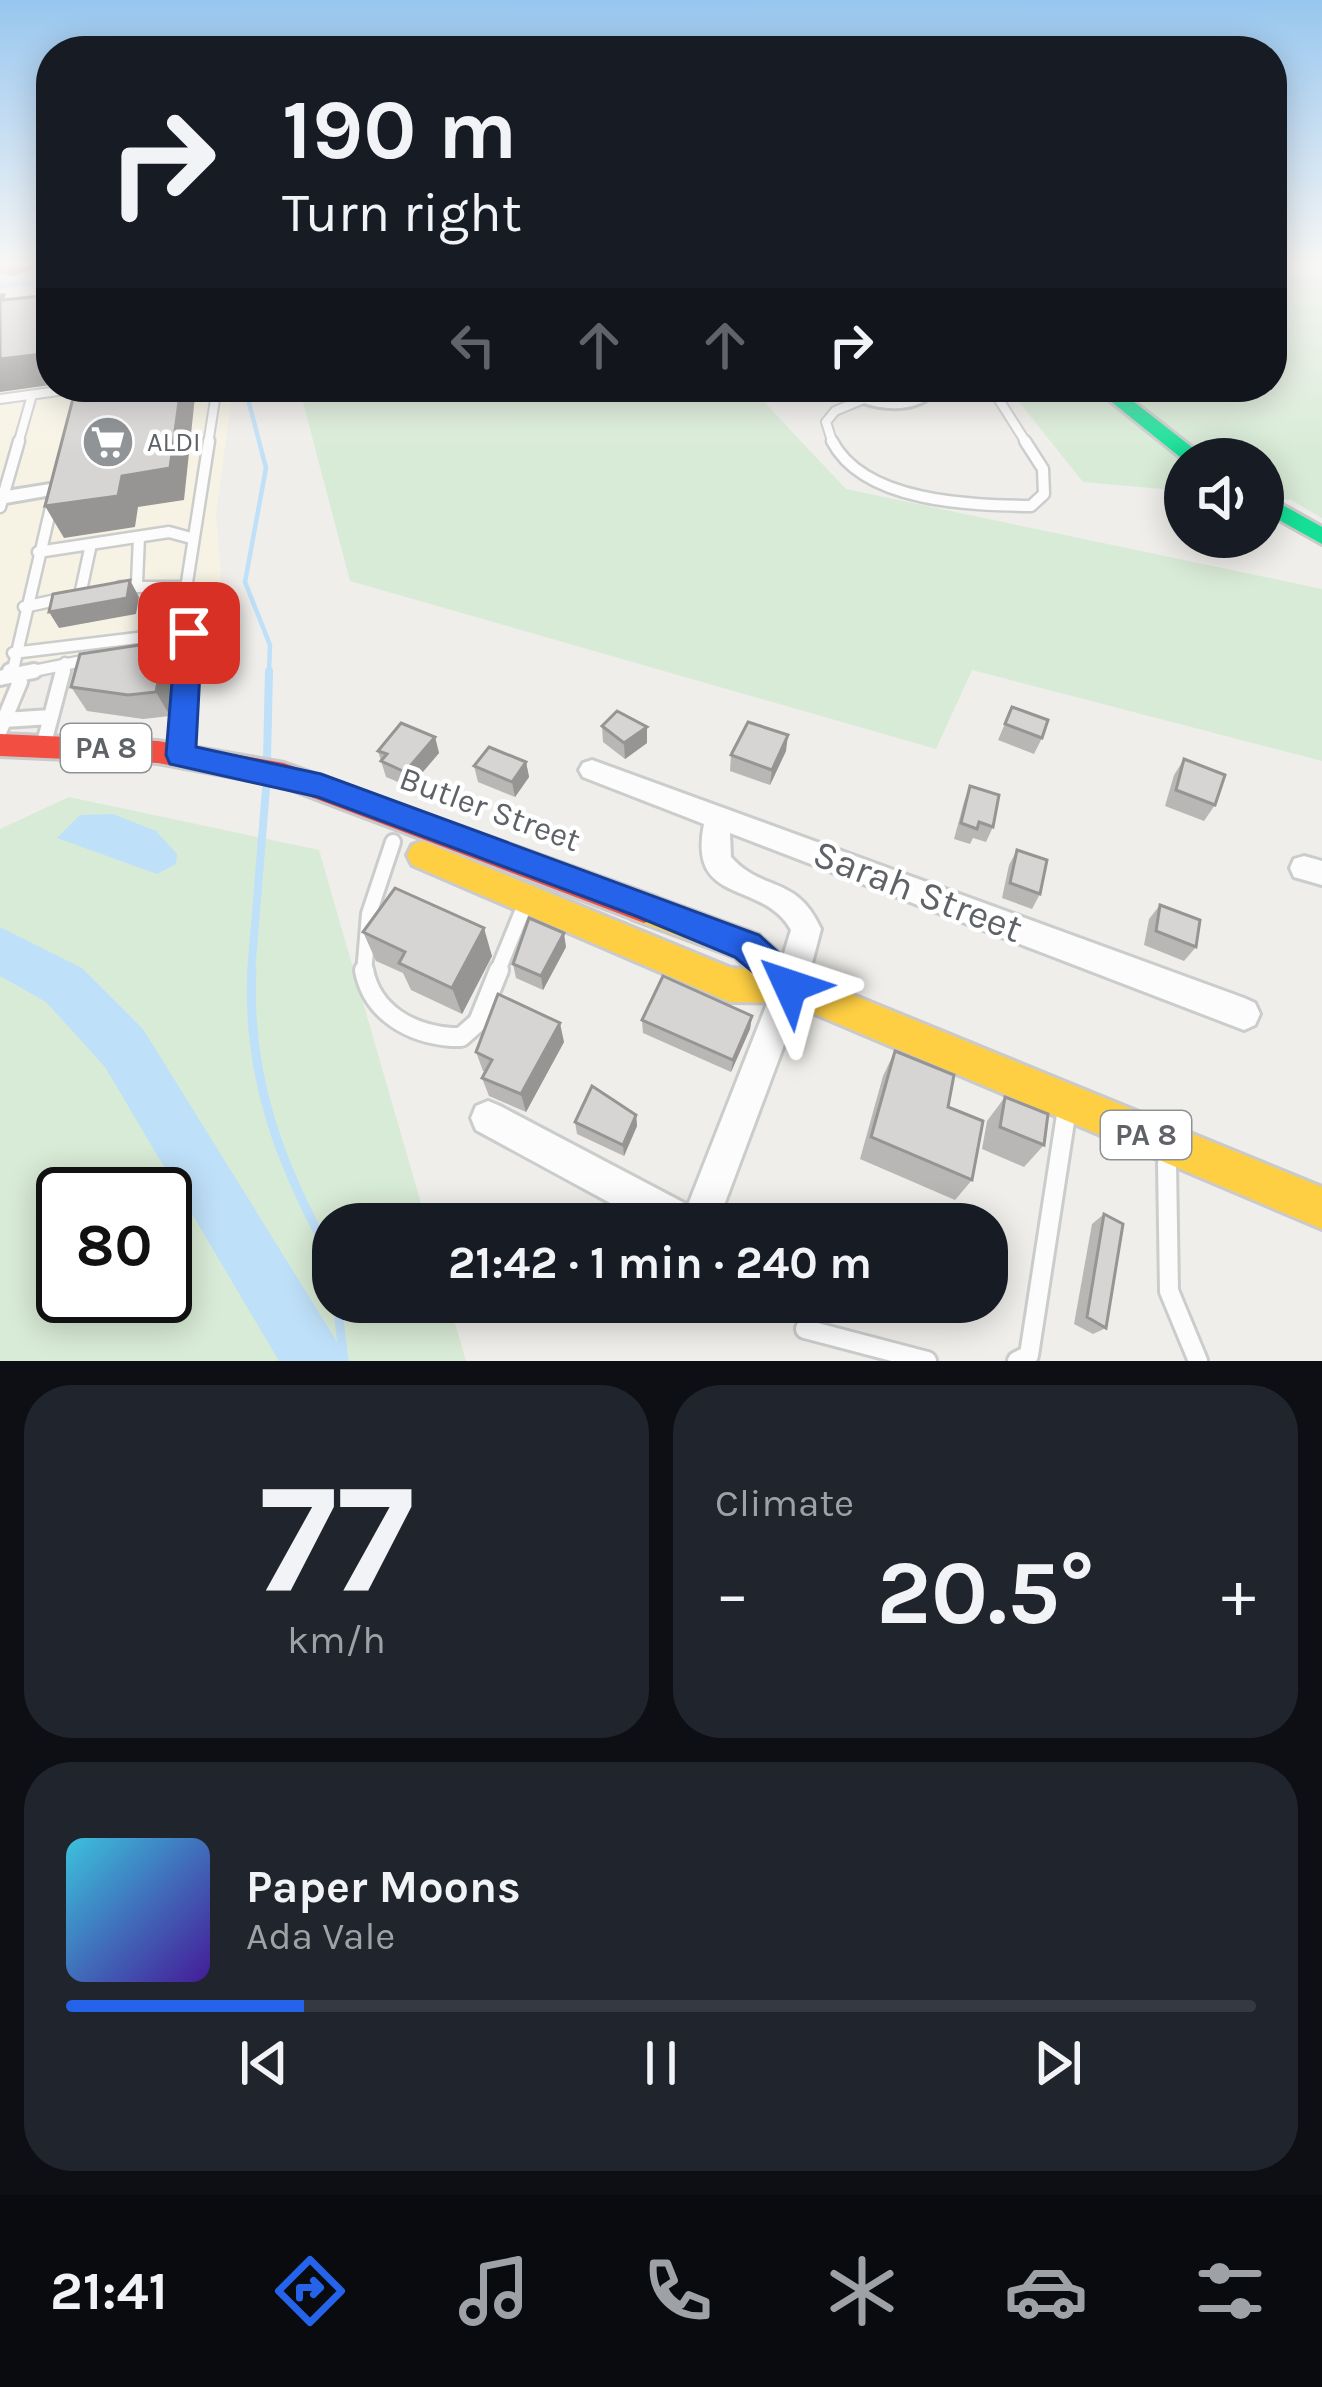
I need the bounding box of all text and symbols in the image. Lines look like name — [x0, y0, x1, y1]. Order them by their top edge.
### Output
text: 190 m — [282, 81, 517, 179]
icon: right — [84, 84, 240, 240]
text: Turn right — [282, 181, 522, 245]
icon: left — [440, 312, 506, 378]
icon: ahead — [566, 312, 632, 378]
icon: ahead — [692, 312, 758, 378]
icon: right — [818, 312, 884, 378]
supermarket icon: ALDI — [80, 414, 136, 470]
place label: ALDI — [147, 426, 201, 458]
map controls — [1164, 438, 1284, 558]
button: sound — [1164, 438, 1284, 558]
pin — [138, 582, 240, 684]
icon: arrive — [156, 600, 222, 666]
road number: PA 8 — [61, 724, 151, 772]
street label: Butler Street — [394, 759, 586, 859]
street label: Sarah Street — [807, 830, 1029, 952]
position arrow — [727, 923, 853, 1049]
road number: PA 8 — [1101, 1111, 1191, 1159]
speed limit sign: 80 — [36, 1167, 192, 1323]
text: 21:42 · 1 min · 240 m — [448, 1237, 872, 1289]
text: 77 — [259, 1448, 414, 1630]
text: Climate — [715, 1480, 854, 1526]
text: 20.5° — [876, 1540, 1095, 1646]
text: − — [715, 1555, 750, 1633]
text: + — [1221, 1555, 1256, 1633]
text: km/h — [287, 1617, 386, 1663]
text: Paper Moons — [246, 1861, 521, 1913]
text: Ada Vale — [246, 1913, 395, 1959]
icon: previous — [231, 2030, 297, 2096]
icon: pause — [628, 2030, 694, 2096]
icon: next — [1025, 2030, 1091, 2096]
icon: directions — [268, 2249, 352, 2333]
icon: music — [452, 2249, 536, 2333]
icon: phone — [636, 2249, 720, 2333]
icon: climate — [820, 2249, 904, 2333]
icon: car — [1004, 2249, 1088, 2333]
icon: filters — [1188, 2249, 1272, 2333]
text: 21:41 — [50, 2259, 168, 2323]

